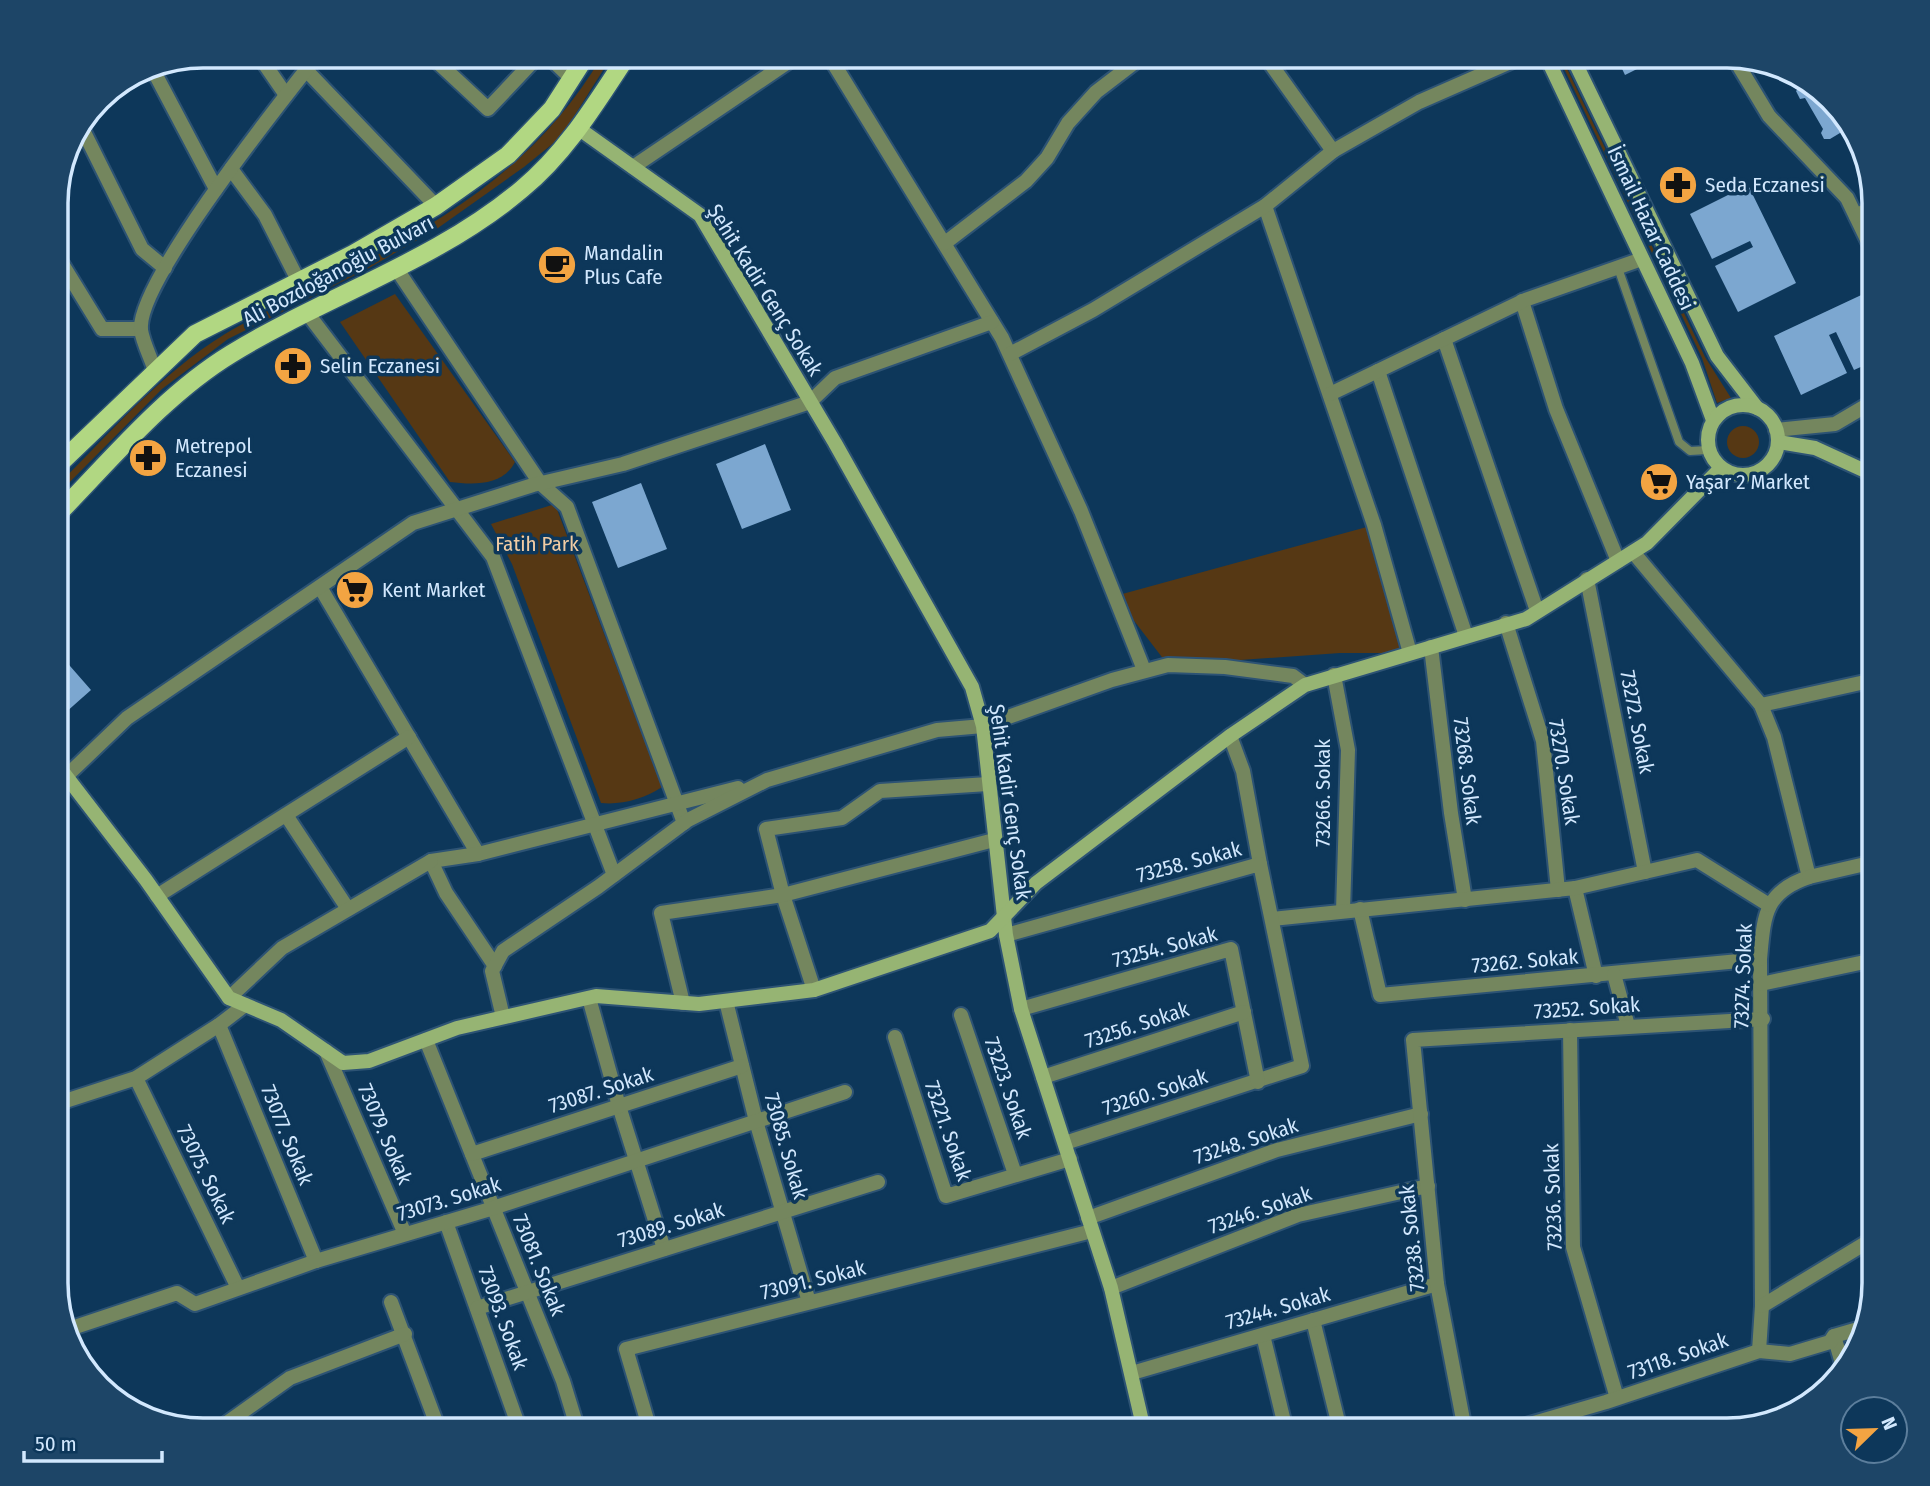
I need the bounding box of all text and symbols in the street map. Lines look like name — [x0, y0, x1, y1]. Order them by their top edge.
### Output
street label: İsmail Hazar Caddesi — [1602, 142, 1700, 314]
pharmacy icon: Seda Eczanesi — [1657, 164, 1699, 206]
place label: Seda Eczanesi — [1705, 172, 1825, 198]
street label: Şehit Kadir Genç Sokak — [702, 199, 828, 381]
street label: Ali Bozdoğanoğlu Bulvarı — [238, 210, 438, 332]
place label: Mandalin Plus Cafe — [584, 240, 664, 290]
cafe icon: Mandalin Plus Cafe — [536, 244, 578, 286]
pharmacy icon: Selin Eczanesi — [272, 345, 314, 387]
place label: Selin Eczanesi — [320, 353, 440, 379]
place label: Metrepol Eczanesi — [175, 433, 253, 483]
pharmacy icon: Metrepol Eczanesi — [127, 437, 169, 479]
supermarket icon: Yaşar 2 Market — [1638, 461, 1680, 503]
place label: Yaşar 2 Market — [1686, 469, 1810, 495]
park label: Fatih Park — [495, 531, 579, 557]
supermarket icon: Kent Market — [334, 569, 376, 611]
place label: Kent Market — [382, 577, 486, 603]
street label: 73272. Sokak — [1614, 668, 1660, 776]
street label: Şehit Kadir Genç Sokak — [983, 702, 1037, 902]
street label: 73268. Sokak — [1448, 716, 1487, 827]
street label: 73270. Sokak — [1543, 717, 1585, 827]
street label: 73266. Sokak — [1310, 739, 1336, 847]
street label: 73258. Sokak — [1134, 835, 1244, 888]
street label: 73254. Sokak — [1110, 921, 1220, 973]
street label: 73274. Sokak — [1728, 923, 1758, 1029]
street label: 73262. Sokak — [1471, 943, 1580, 979]
street label: 73252. Sokak — [1533, 991, 1641, 1025]
street label: 73256. Sokak — [1082, 996, 1192, 1054]
street label: 73223. Sokak — [978, 1034, 1038, 1143]
street label: 73087. Sokak — [546, 1061, 657, 1119]
street label: 73260. Sokak — [1099, 1063, 1211, 1121]
street label: 73221. Sokak — [919, 1077, 977, 1185]
street label: 73079. Sokak — [352, 1080, 418, 1189]
street label: 73077. Sokak — [255, 1081, 319, 1189]
street label: 73085. Sokak — [758, 1090, 814, 1202]
street label: 73248. Sokak — [1191, 1112, 1301, 1170]
street label: 73075. Sokak — [171, 1120, 241, 1228]
street label: 73236. Sokak — [1538, 1143, 1568, 1251]
street label: 73073. Sokak — [394, 1171, 504, 1227]
street label: 73246. Sokak — [1205, 1180, 1315, 1240]
street label: 73238. Sokak — [1393, 1183, 1431, 1293]
street label: 73089. Sokak — [615, 1196, 727, 1253]
street label: 73081. Sokak — [507, 1210, 571, 1320]
street label: 73091. Sokak — [758, 1254, 868, 1306]
street label: 73093. Sokak — [472, 1263, 534, 1374]
street label: 73244. Sokak — [1223, 1281, 1333, 1335]
street label: 73118. Sokak — [1624, 1327, 1732, 1385]
north arrow — [1839, 1395, 1909, 1465]
text: N — [1876, 1414, 1902, 1433]
scale bar — [24, 1420, 163, 1464]
text: 50 m — [35, 1431, 77, 1457]

